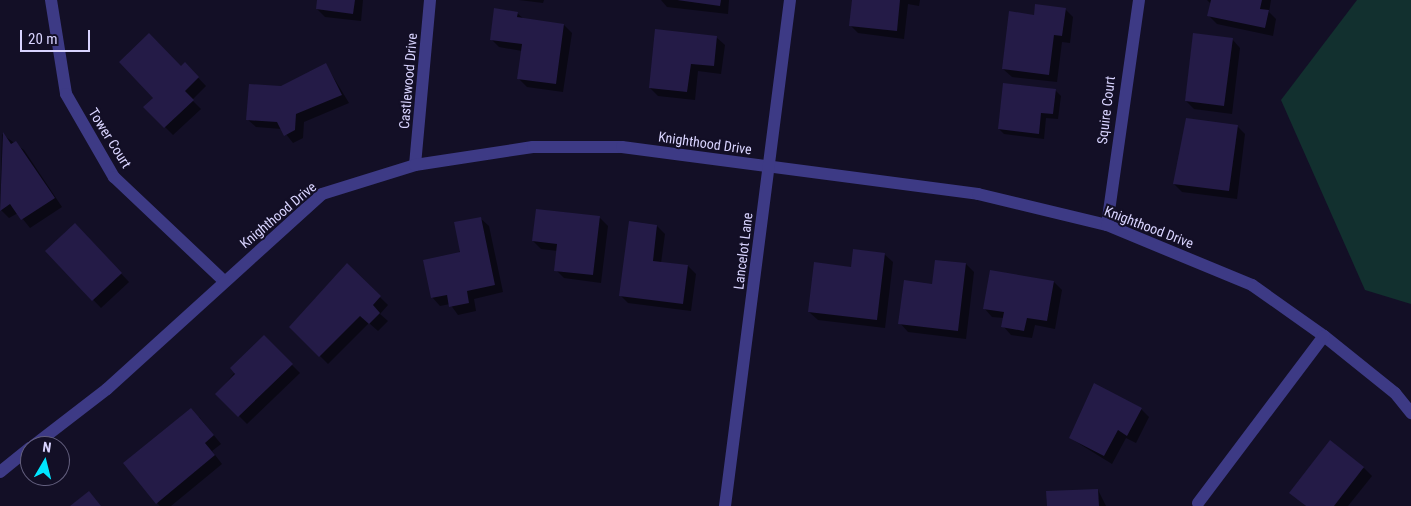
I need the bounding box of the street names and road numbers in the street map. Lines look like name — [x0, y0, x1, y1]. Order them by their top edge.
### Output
street label: Castlewood Drive — [395, 32, 421, 130]
street label: Squire Court — [1093, 75, 1119, 145]
street label: Tower Court — [85, 105, 135, 171]
street label: Knighthood Drive — [657, 128, 753, 158]
street label: Knighthood Drive — [237, 178, 319, 252]
street label: Knighthood Drive — [1102, 202, 1196, 252]
street label: Lancelot Lane — [730, 212, 756, 290]

